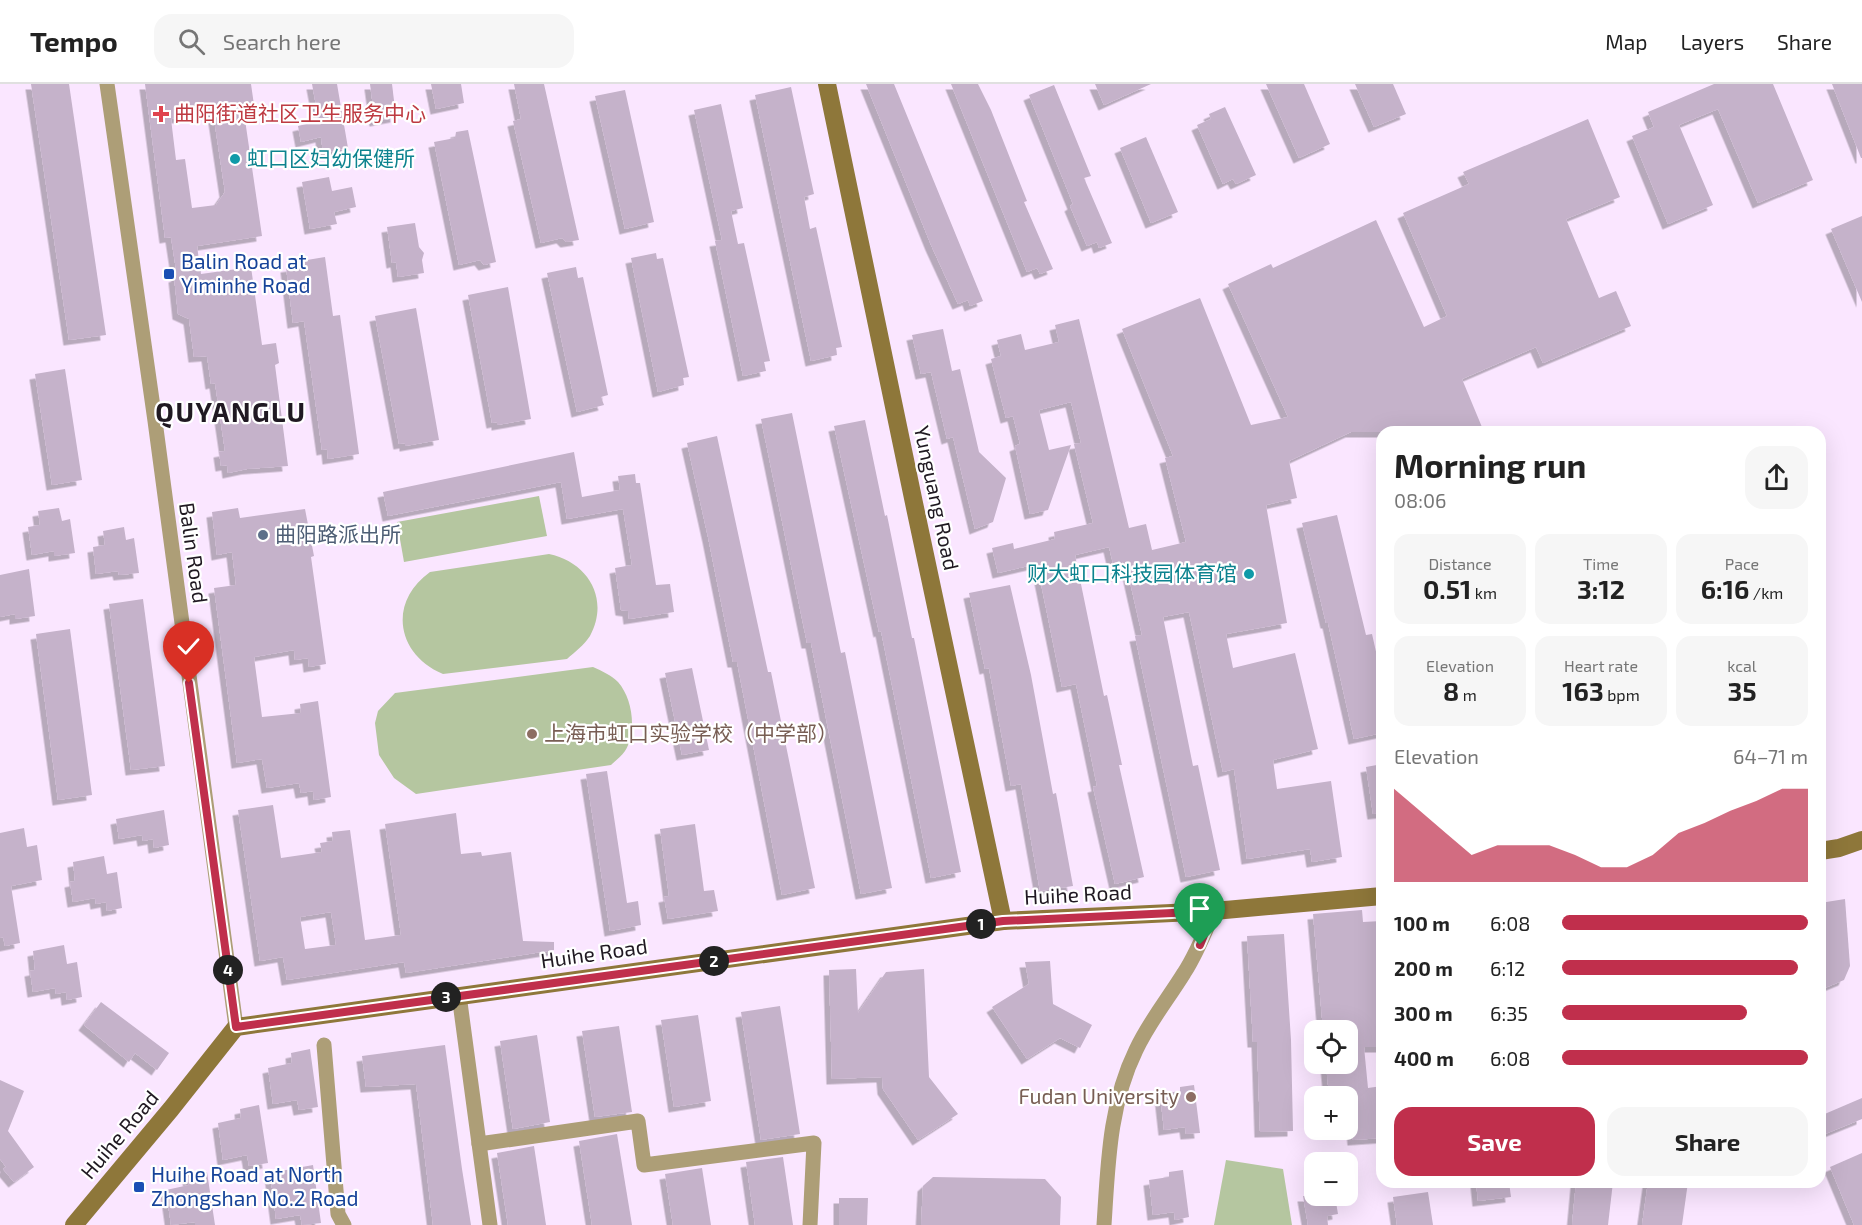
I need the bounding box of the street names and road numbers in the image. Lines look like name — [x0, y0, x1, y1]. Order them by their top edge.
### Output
street label: Yunguang Road — [910, 423, 965, 572]
street label: Balin Road — [175, 501, 214, 605]
street label: Huihe Road — [1023, 878, 1132, 909]
street label: Huihe Road — [539, 933, 649, 972]
street label: Huihe Road — [75, 1085, 163, 1183]

